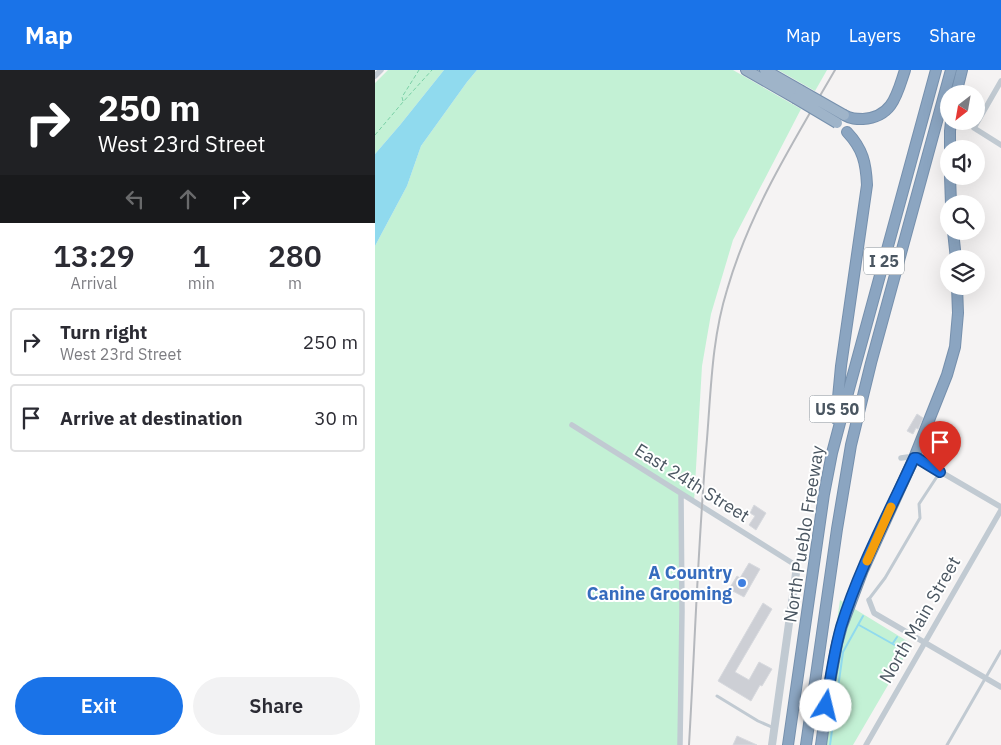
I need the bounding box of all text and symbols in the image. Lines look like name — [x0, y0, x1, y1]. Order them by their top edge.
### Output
text: Map — [25, 19, 73, 51]
text: Map — [786, 24, 821, 47]
text: Layers — [849, 24, 901, 47]
text: Share — [929, 24, 976, 47]
text: 250 m — [98, 85, 201, 131]
north arrow — [940, 85, 985, 130]
map controls — [940, 85, 985, 295]
icon: right — [15, 90, 80, 155]
text: West 23rd Street — [98, 129, 265, 158]
button: sound — [940, 140, 985, 185]
icon: left — [121, 185, 149, 213]
icon: ahead — [174, 185, 202, 213]
icon: right — [227, 185, 255, 213]
button: search — [940, 195, 985, 240]
text: 13:29 — [53, 236, 135, 275]
text: 1 — [192, 236, 210, 275]
text: 280 — [268, 236, 322, 275]
road number: I 25 — [864, 248, 904, 275]
button: layers — [940, 250, 985, 295]
text: Arrival — [71, 273, 117, 293]
text: min — [188, 273, 215, 293]
text: m — [288, 273, 302, 293]
text: Turn right — [60, 320, 147, 344]
icon: right — [17, 328, 45, 356]
text: 250 m — [303, 330, 358, 354]
text: West 23rd Street — [60, 344, 182, 364]
road number: US 50 — [809, 396, 865, 422]
icon: arrive — [17, 404, 45, 432]
text: Arrive at destination — [60, 406, 243, 430]
text: 30 m — [314, 406, 358, 430]
pin — [919, 421, 961, 472]
icon: arrive — [926, 428, 954, 456]
street label: East 24th Street — [631, 438, 754, 527]
street label: North Pueblo Freeway — [778, 444, 829, 624]
street label: North Main Street — [874, 552, 965, 687]
place label: A Country Canine Grooming — [587, 561, 732, 605]
marker: A Country Canine Grooming — [736, 577, 748, 589]
button: Exit — [15, 677, 183, 735]
button: Share — [193, 677, 360, 735]
position arrow — [799, 679, 851, 731]

